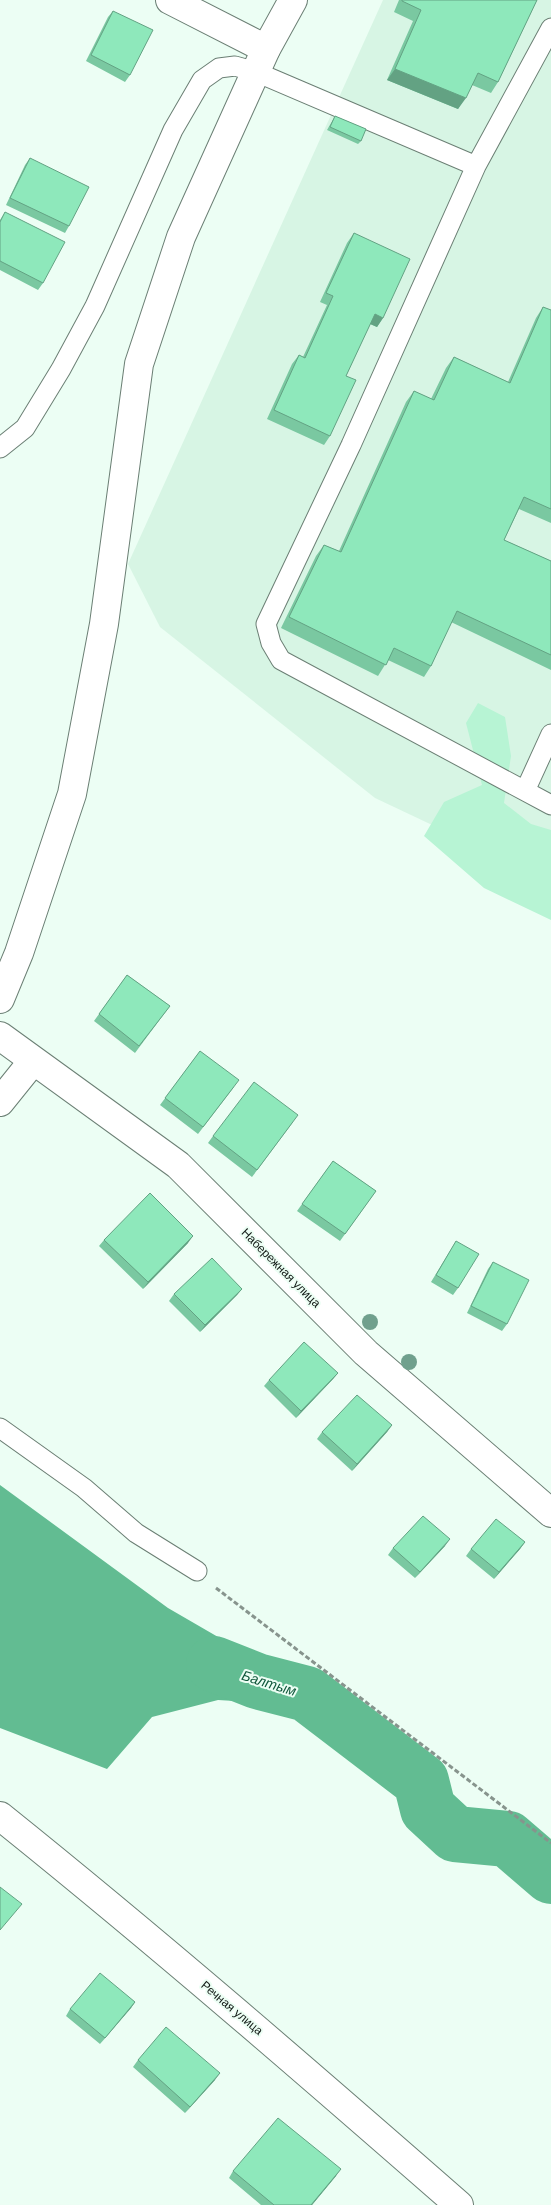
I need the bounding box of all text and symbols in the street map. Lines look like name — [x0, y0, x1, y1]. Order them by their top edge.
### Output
street label: Набережная улица — [239, 1226, 324, 1311]
water label: Балтым — [240, 1667, 299, 1699]
street label: Речная улица — [198, 1978, 266, 2038]

